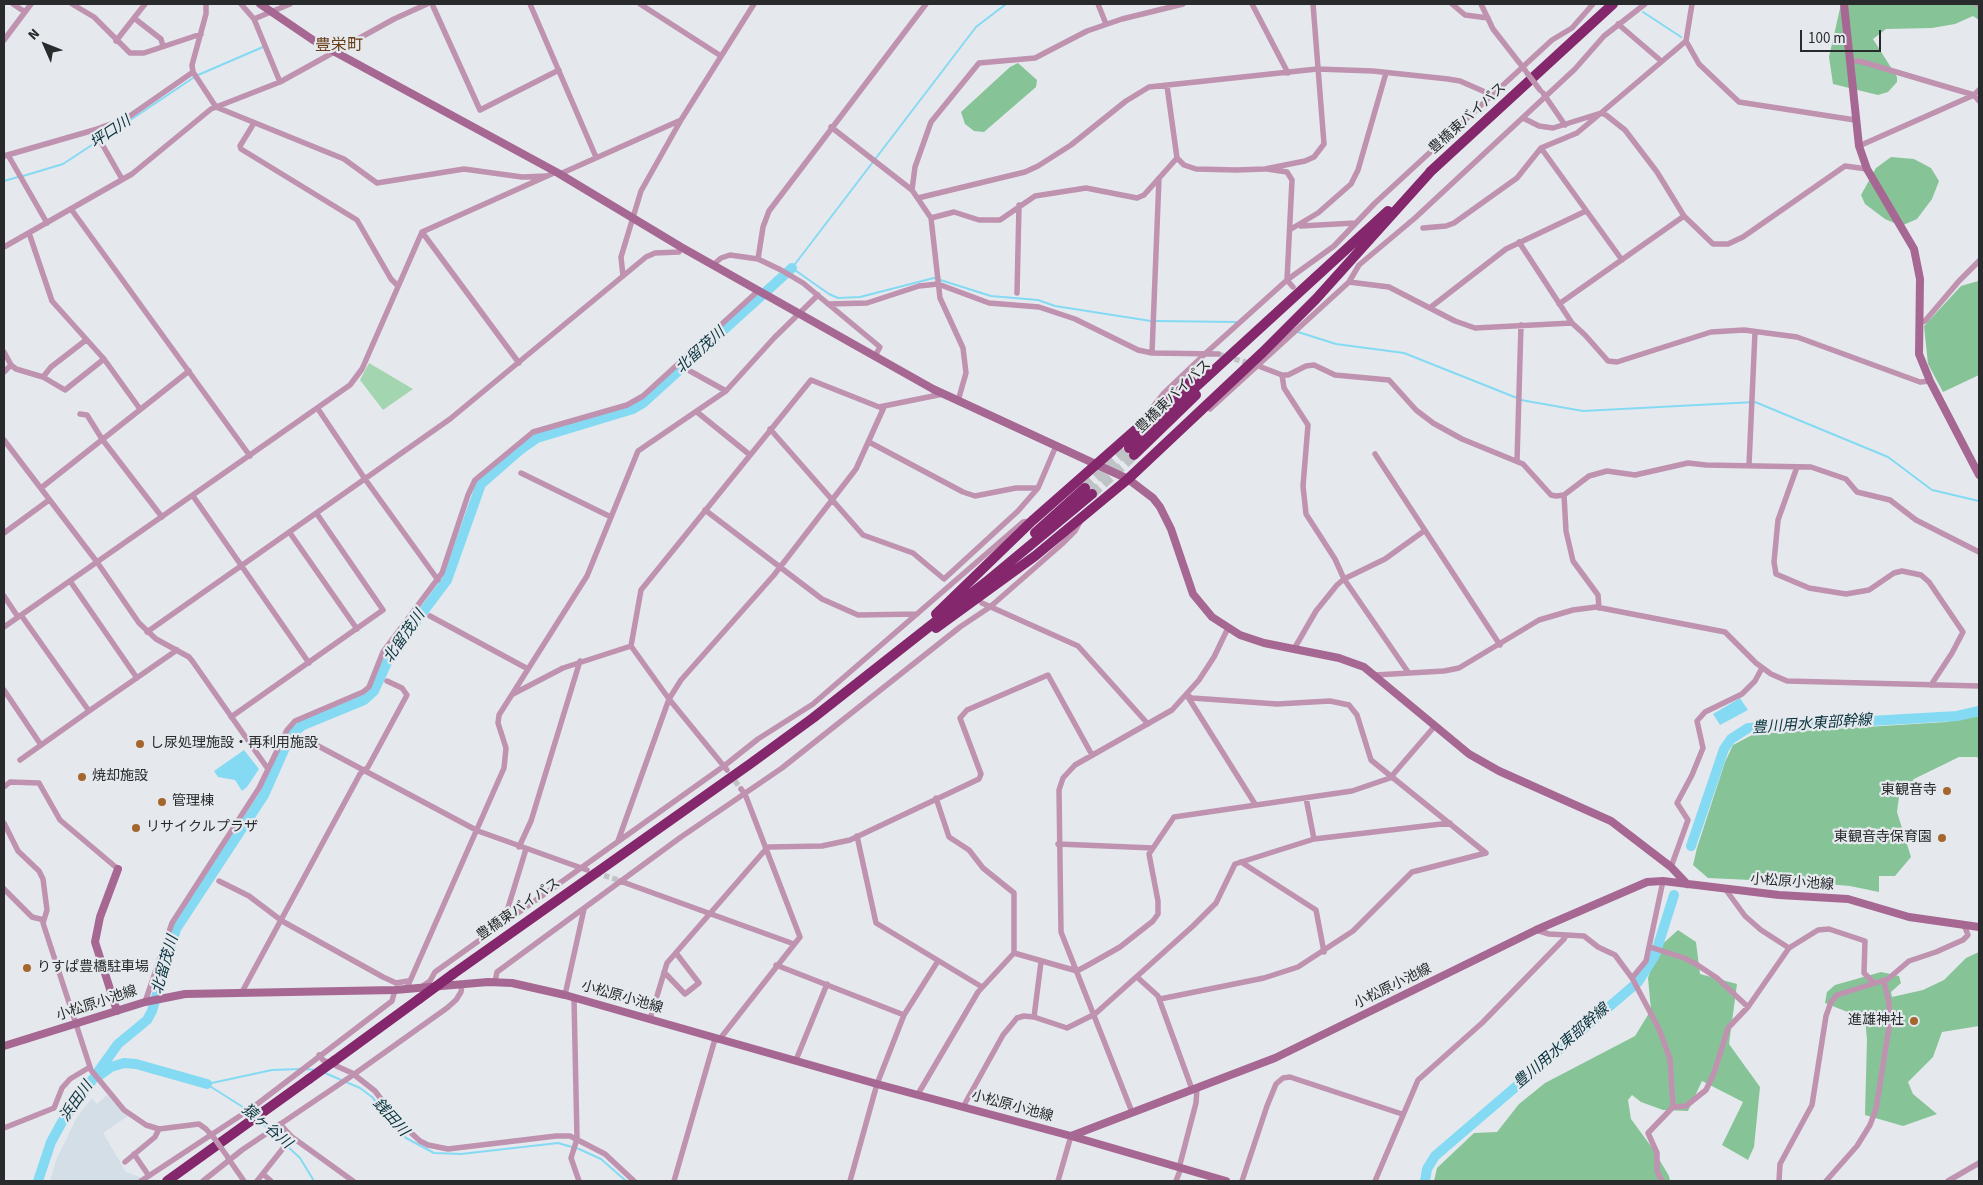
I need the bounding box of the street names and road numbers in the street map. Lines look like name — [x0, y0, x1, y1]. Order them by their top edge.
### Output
street label: 豊橋東バイパス — [1426, 80, 1510, 158]
street label: 豊橋東バイパス — [1133, 357, 1215, 437]
street label: 小松原小池線 — [1750, 872, 1834, 894]
street label: 豊橋東バイパス — [474, 875, 564, 945]
street label: 小松原小池線 — [1352, 961, 1434, 1013]
street label: 小松原小池線 — [579, 978, 665, 1018]
street label: 小松原小池線 — [54, 983, 140, 1025]
street label: 小松原小池線 — [969, 1088, 1055, 1126]

